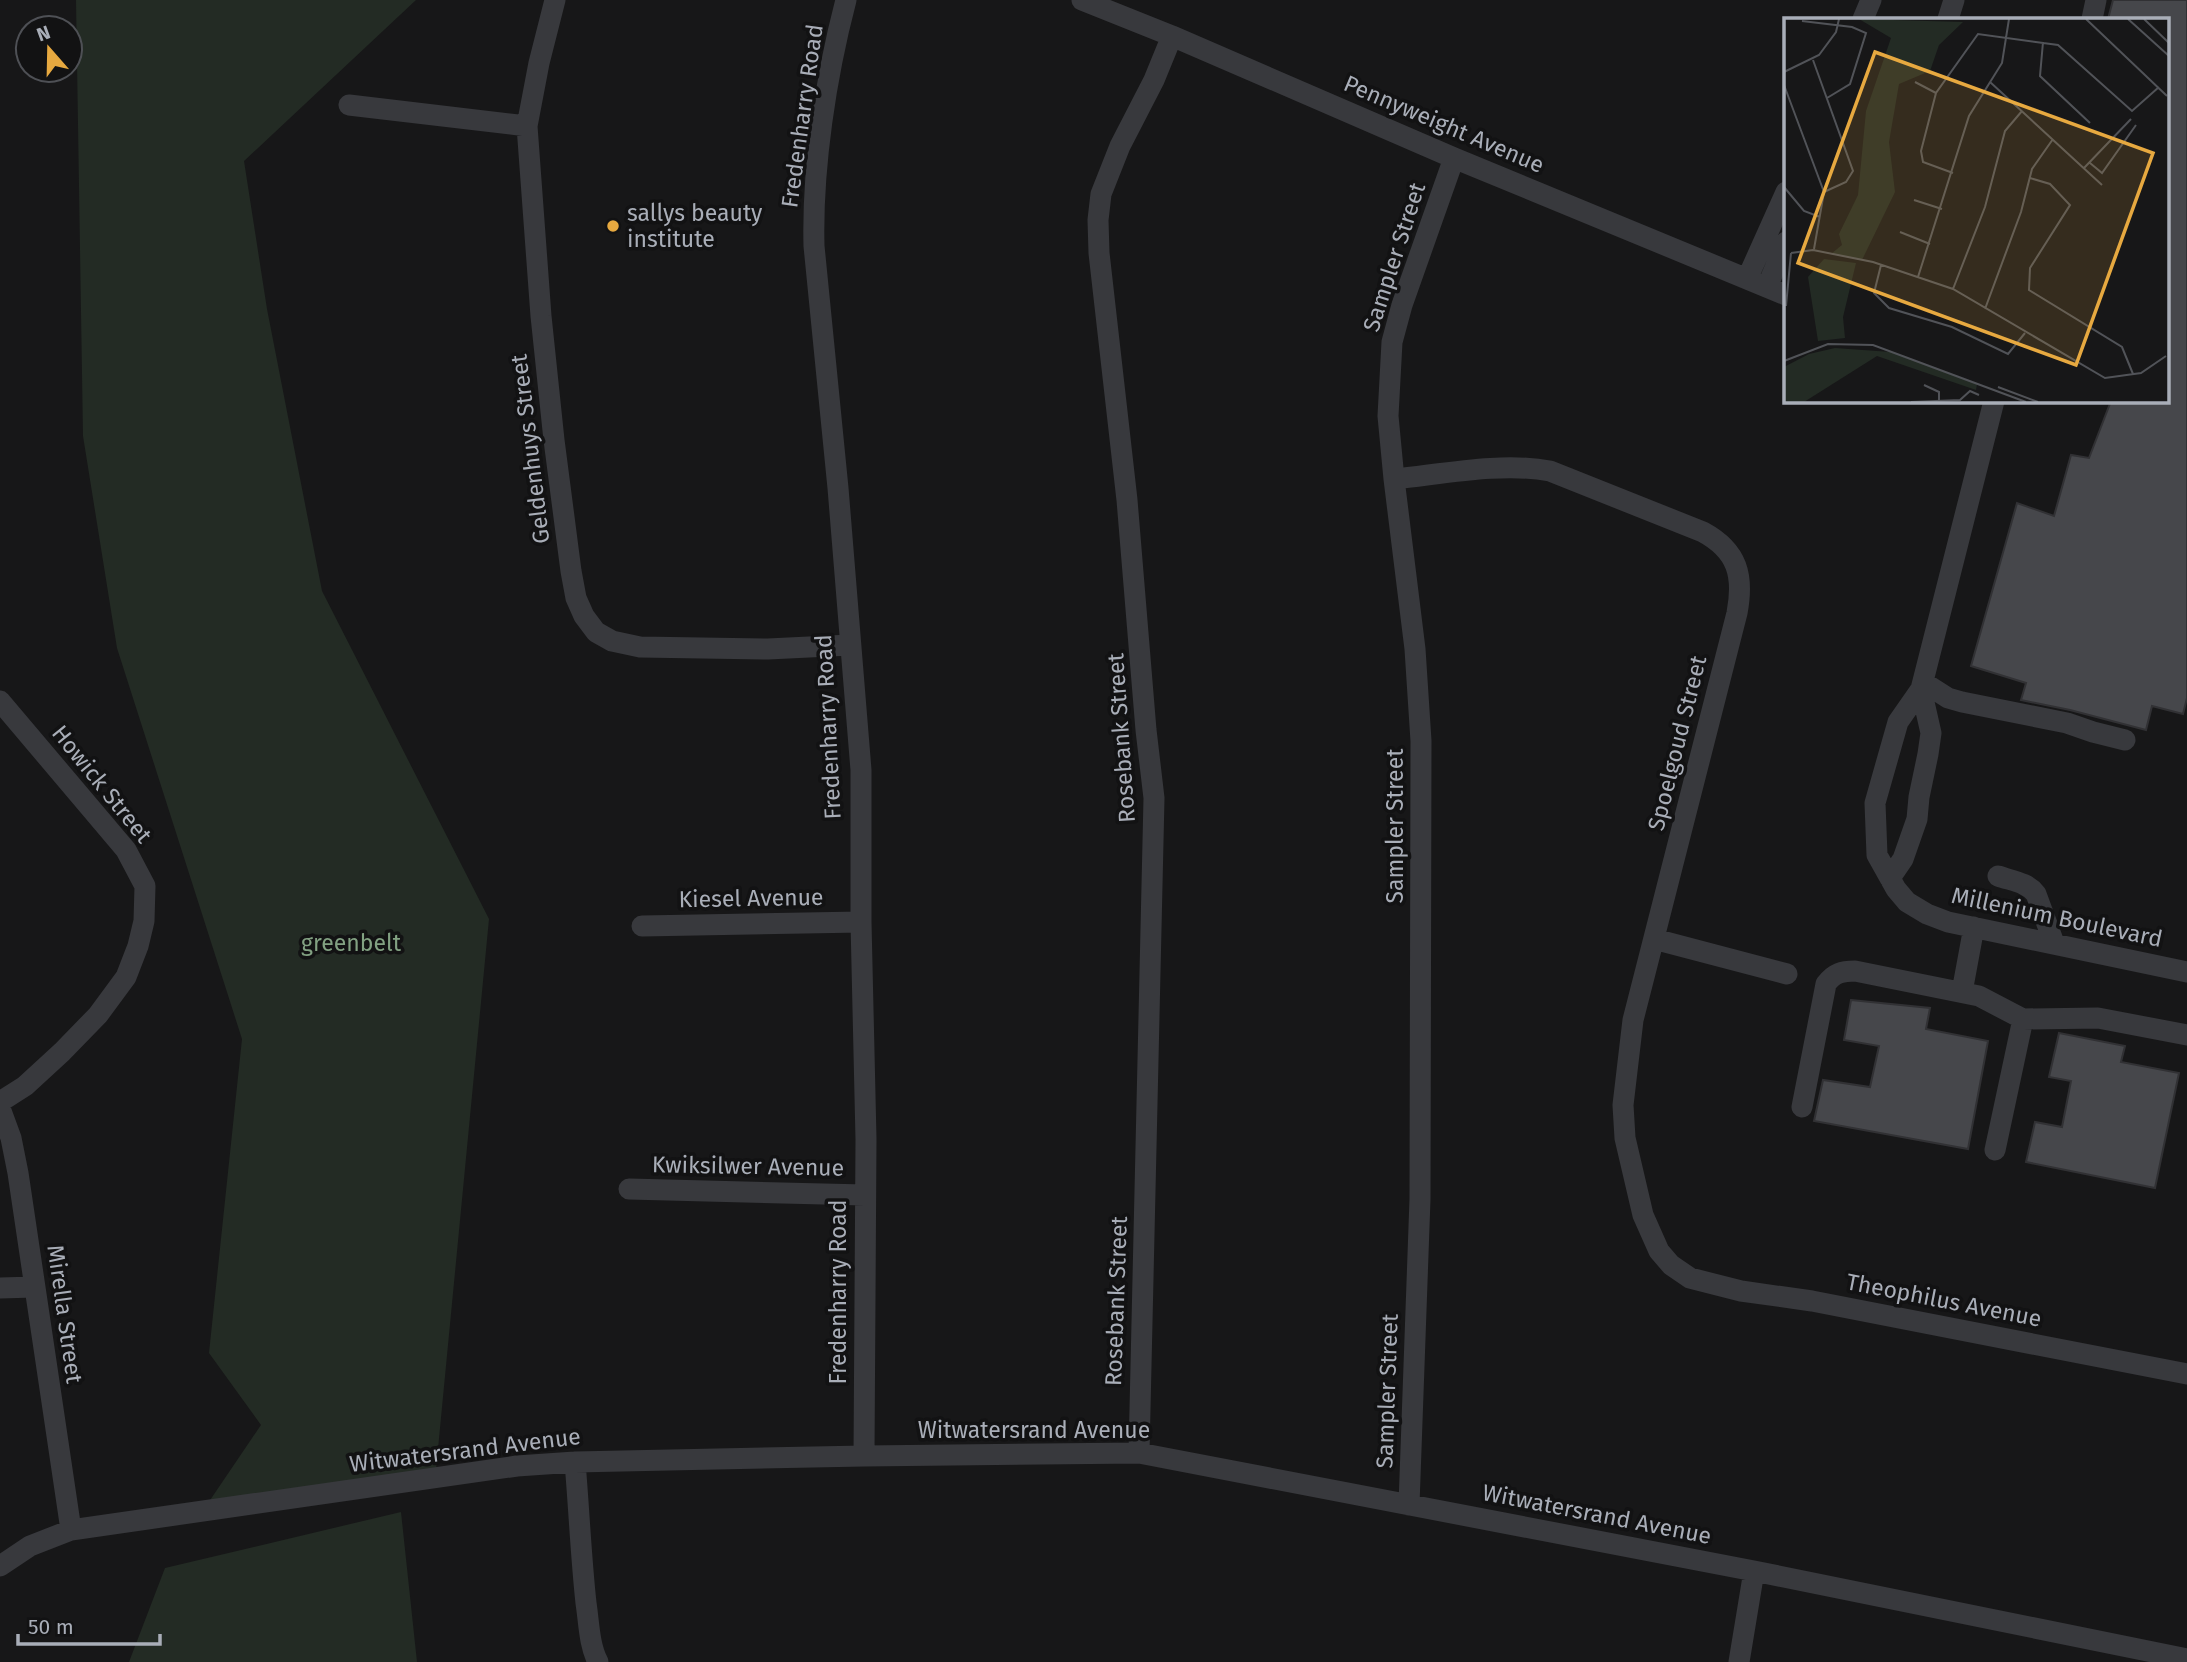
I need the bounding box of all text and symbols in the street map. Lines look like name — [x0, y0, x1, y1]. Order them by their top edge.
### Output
north arrow — [14, 14, 84, 84]
inset map — [1784, 18, 2170, 402]
text: N — [33, 21, 53, 46]
street label: Fredenharry Road — [775, 22, 829, 210]
street label: Pennyweight Avenue — [1340, 69, 1548, 179]
street label: Sampler Street — [1357, 178, 1431, 335]
place label: sallys beauty institute — [627, 199, 763, 253]
marker: sallys beauty institute — [605, 218, 621, 234]
street label: Geldenhuys Street — [504, 352, 556, 545]
street label: Fredenharry Road — [809, 634, 847, 820]
street label: Rosebank Street — [1101, 652, 1141, 824]
street label: Spoelgoud Street — [1642, 652, 1712, 834]
street label: Howick Street — [46, 719, 158, 849]
street label: Sampler Street — [1381, 748, 1409, 903]
street label: Millenium Boulevard — [1949, 881, 2165, 953]
street label: Kiesel Avenue — [678, 883, 824, 913]
park label: greenbelt — [301, 929, 402, 957]
street label: Kwiksilwer Avenue — [652, 1150, 844, 1182]
street label: Fredenharry Road — [824, 1199, 852, 1385]
street label: Rosebank Street — [1099, 1215, 1133, 1386]
street label: Mirella Street — [41, 1243, 89, 1386]
street label: Theophilus Avenue — [1844, 1267, 2044, 1333]
street label: Sampler Street — [1370, 1312, 1404, 1469]
street label: Witwatersrand Avenue — [918, 1416, 1150, 1444]
street label: Witwatersrand Avenue — [348, 1422, 582, 1478]
street label: Witwatersrand Avenue — [1480, 1478, 1714, 1550]
scale bar — [18, 1602, 159, 1646]
text: 50 m — [28, 1614, 74, 1640]

